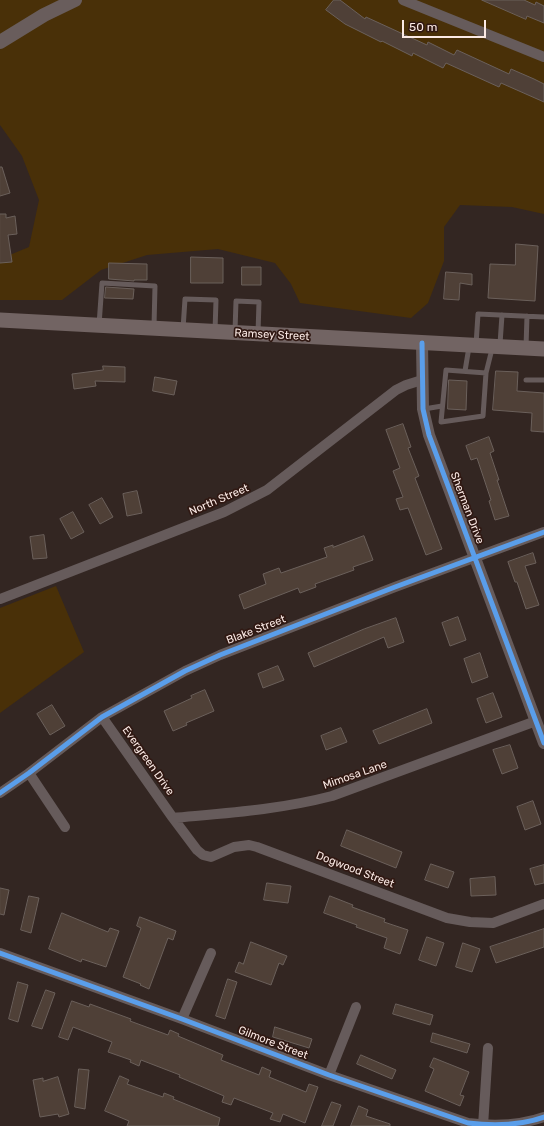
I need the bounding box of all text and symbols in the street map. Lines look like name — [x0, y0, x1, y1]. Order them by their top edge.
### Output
scale bar — [404, 12, 488, 38]
text: 50 m — [409, 20, 437, 34]
street label: Ramsey Street — [234, 326, 310, 344]
street label: Sherman Drive — [447, 470, 487, 546]
street label: North Street — [187, 481, 251, 519]
street label: Blake Street — [225, 613, 287, 647]
street label: Evergreen Drive — [119, 724, 177, 798]
street label: Mimosa Lane — [321, 758, 389, 792]
street label: Dogwood Street — [314, 849, 396, 891]
street label: Gilmore Street — [236, 1024, 310, 1062]

